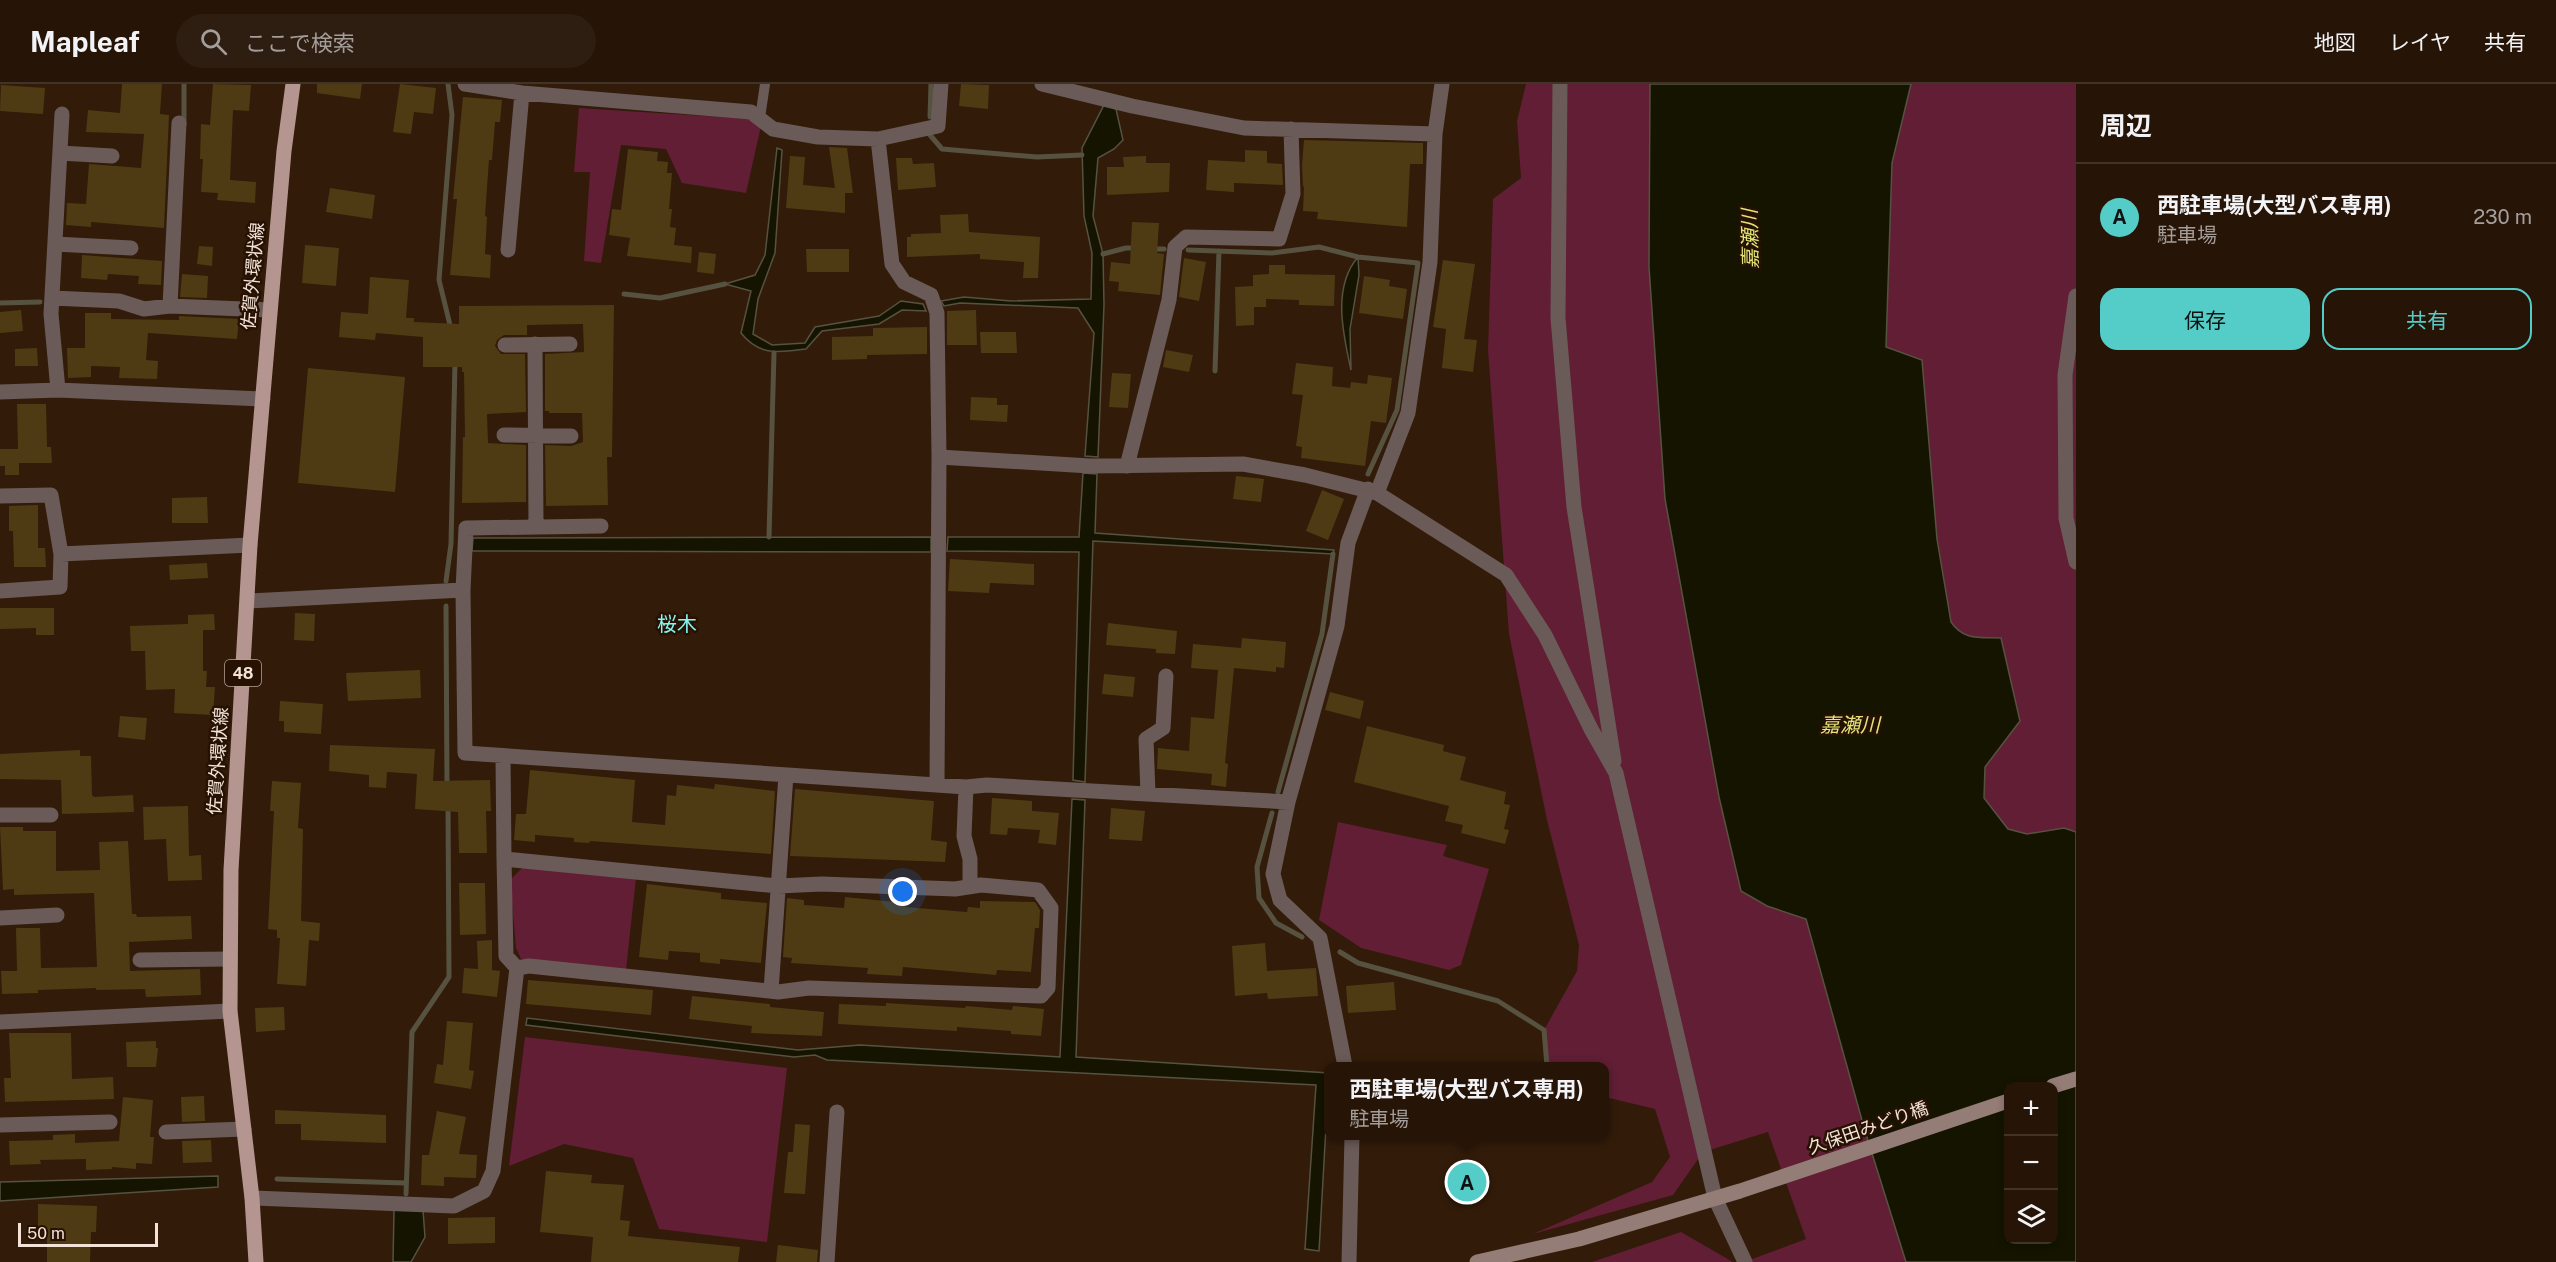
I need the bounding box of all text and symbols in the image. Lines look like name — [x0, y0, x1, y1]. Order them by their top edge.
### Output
search box — [176, 14, 596, 68]
text: Mapleaf — [30, 25, 140, 58]
icon: search — [197, 25, 230, 58]
text: ここで検索 — [245, 30, 355, 56]
text: 地図 — [2314, 30, 2356, 55]
text: レイヤ — [2389, 30, 2451, 55]
text: 共有 — [2484, 30, 2526, 55]
text: 周辺 — [2100, 110, 2152, 141]
text: 西駐車場(大型バス専用) — [2157, 192, 2392, 218]
text: A — [2112, 205, 2127, 229]
text: 230 m — [2473, 205, 2532, 229]
water label: 嘉瀬川 — [1737, 207, 1763, 269]
street label: 佐賀外環状線 — [237, 221, 268, 331]
text: 駐車場 — [2157, 223, 2217, 247]
button: 保存 — [2100, 288, 2310, 350]
button: 共有 — [2322, 288, 2532, 350]
district label: 桜木 — [657, 612, 697, 636]
road number: 48 — [225, 660, 261, 686]
street label: 佐賀外環状線 — [203, 706, 232, 816]
water label: 嘉瀬川 — [1820, 713, 1882, 737]
your location — [888, 877, 917, 906]
popup — [1324, 1062, 1609, 1140]
text: 西駐車場(大型バス専用) — [1349, 1076, 1584, 1102]
map controls — [2004, 1082, 2058, 1244]
button: + — [2004, 1082, 2058, 1136]
street label: 久保田みどり橋 — [1805, 1097, 1931, 1158]
text: 駐車場 — [1349, 1107, 1409, 1131]
button: − — [2004, 1136, 2058, 1190]
pin: A — [1448, 1160, 1486, 1204]
button: layers — [2004, 1190, 2058, 1244]
scale bar — [18, 1220, 158, 1248]
text: 50 m — [27, 1224, 65, 1243]

